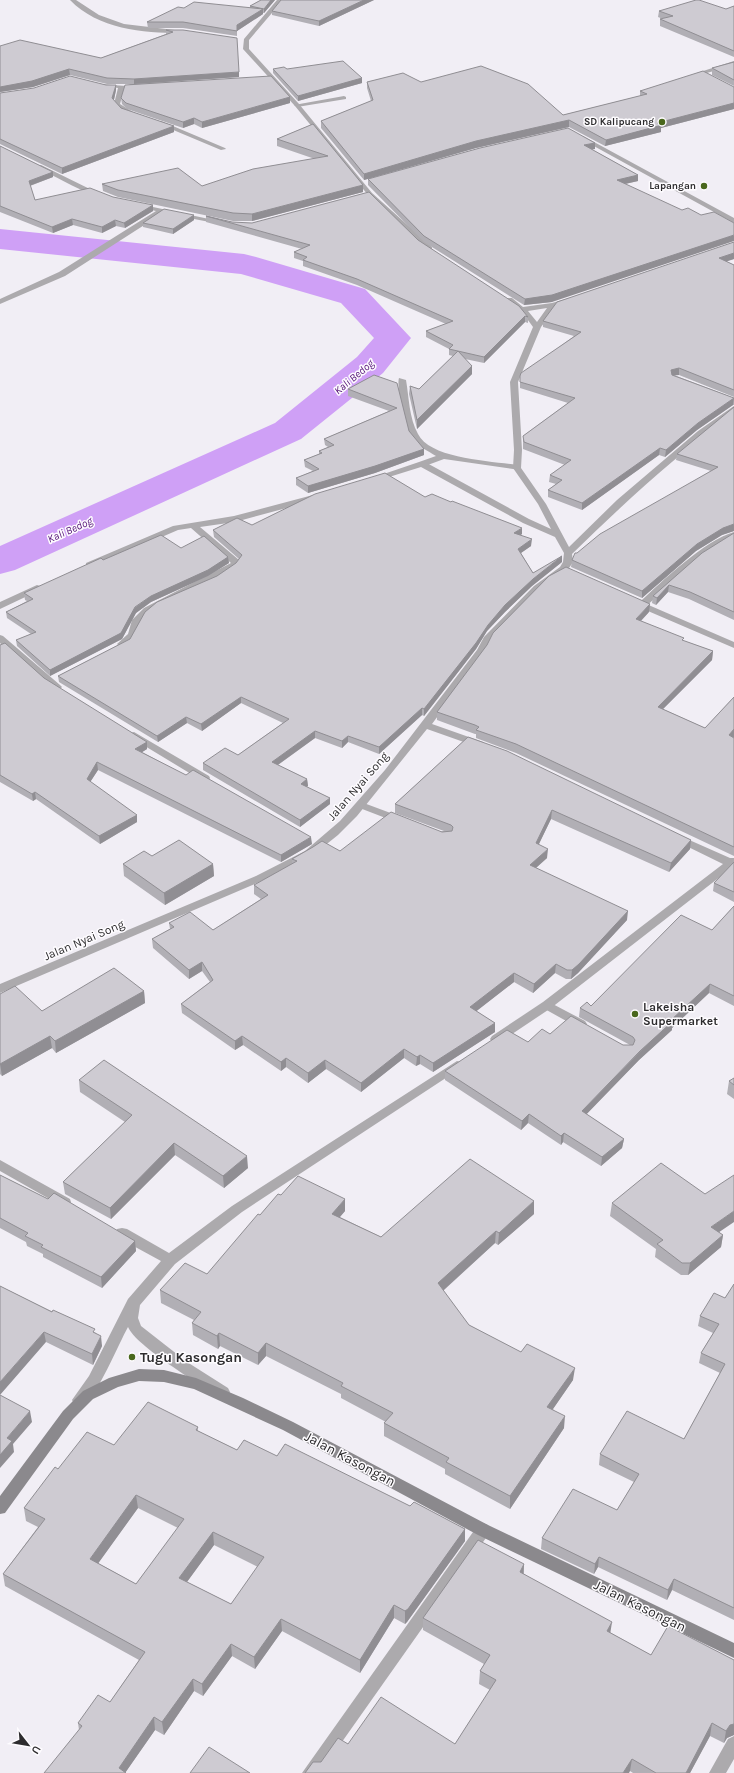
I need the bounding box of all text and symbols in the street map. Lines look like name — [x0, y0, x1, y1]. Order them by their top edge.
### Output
place label: SD Kalipucang — [584, 116, 654, 128]
marker: SD Kalipucang — [657, 117, 667, 127]
place label: Lapangan — [649, 180, 696, 192]
marker: Lapangan — [699, 181, 709, 191]
water label: Kali Bedog — [332, 356, 377, 397]
water label: Kali Bedog — [46, 514, 95, 546]
street label: Jalan Nyai Song — [324, 749, 392, 823]
street label: Jalan Nyai Song — [42, 917, 127, 963]
place label: Lakeisha Supermarket — [643, 1000, 718, 1028]
marker: Lakeisha Supermarket — [630, 1009, 640, 1019]
place label: Tugu Kasongan — [140, 1349, 242, 1366]
marker: Tugu Kasongan — [127, 1352, 137, 1362]
street label: Jalan Kasongan — [302, 1428, 398, 1490]
street label: Jalan Kasongan — [591, 1576, 689, 1636]
north arrow — [8, 1725, 48, 1765]
text: U — [29, 1743, 44, 1756]

